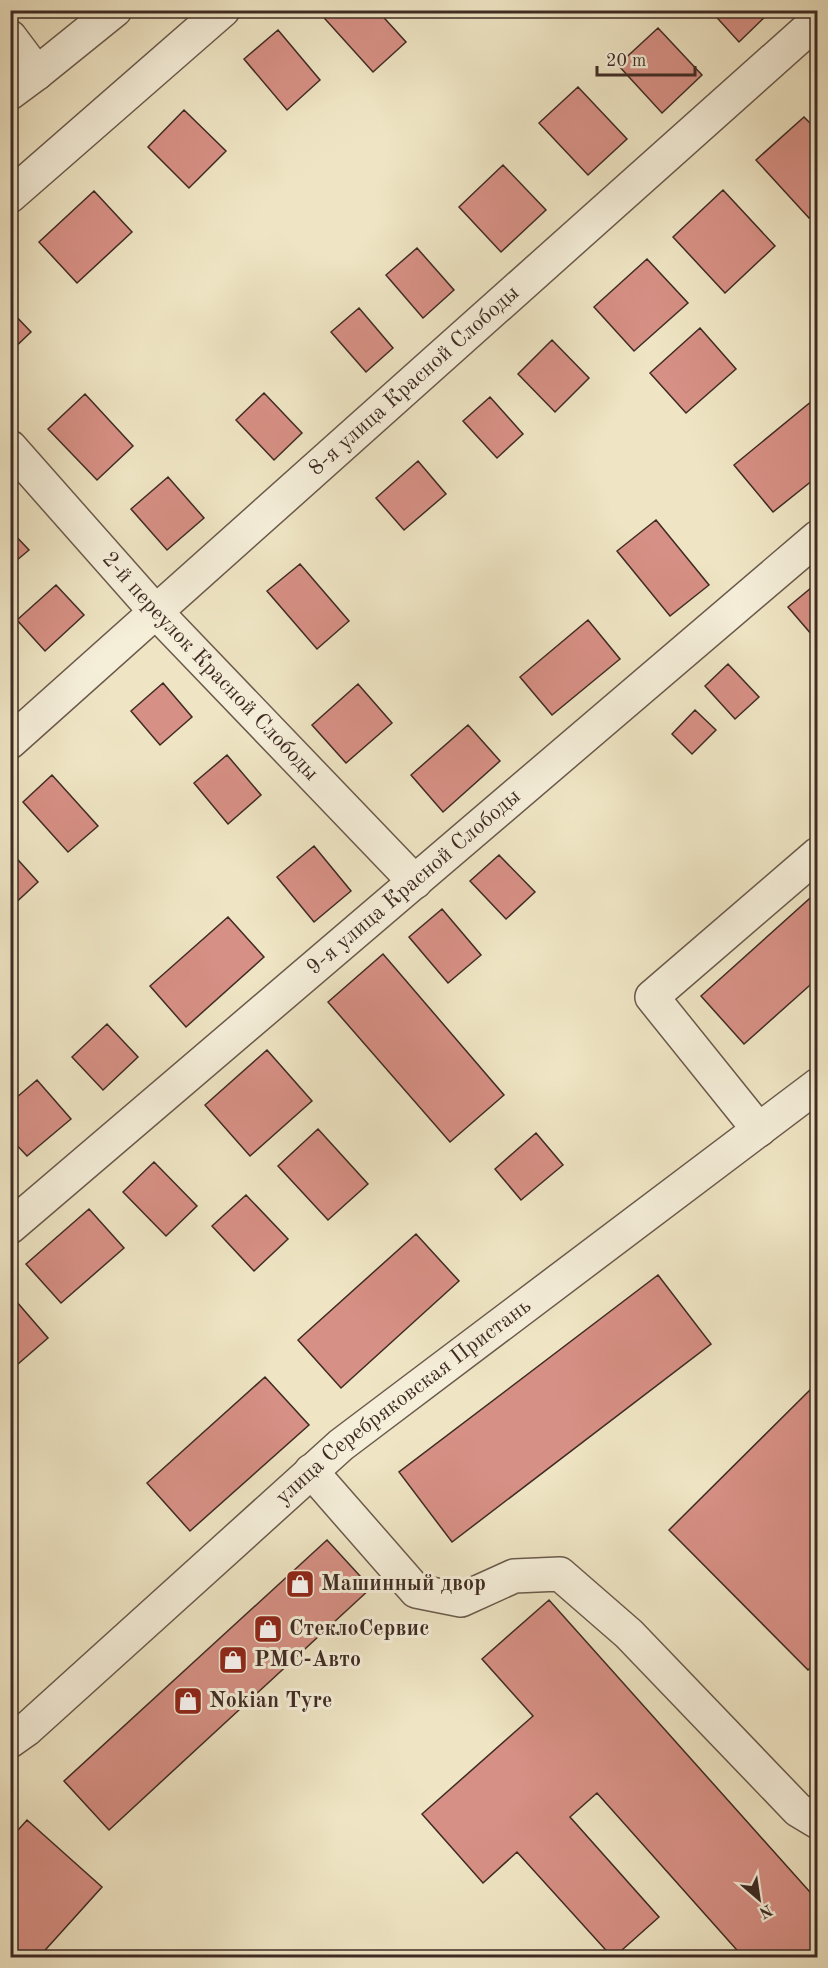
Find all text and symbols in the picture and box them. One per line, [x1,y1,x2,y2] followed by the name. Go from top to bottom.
[597,39,694,77] scale bar
[606,52,646,70] text: 20 m
[305,282,523,480] street label: 8-я улица Красной Слободы
[98,548,322,785] street label: 2-й переулок Красной Слободы
[303,785,525,979] street label: 9-я улица Красной Слободы
[272,1295,535,1509] street label: улица Серебряковская Пристань
[284,1568,316,1600] shop icon: Машинный двор
[321,1573,486,1595] place label: Машинный двор
[252,1613,284,1645] shop icon: СтеклоСервис
[289,1618,429,1640] place label: СтеклоСервис
[217,1644,249,1676] shop icon: РМС-Авто
[254,1649,361,1671] place label: РМС-Авто
[172,1685,204,1717] shop icon: Nokian Tyre
[209,1690,333,1712] place label: Nokian Tyre
[729,1869,789,1929] north arrow
[755,1900,775,1921] text: N

